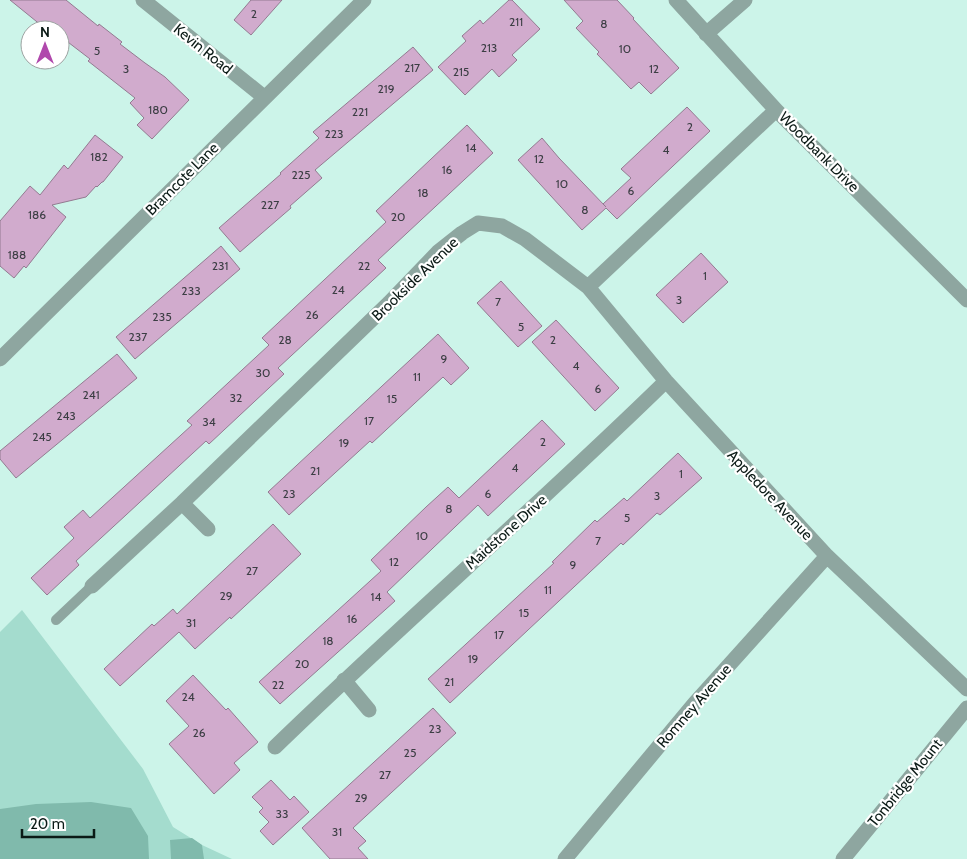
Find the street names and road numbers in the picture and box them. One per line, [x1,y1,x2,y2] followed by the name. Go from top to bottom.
[170,20,236,78] street label: Kevin Road
[775,108,863,196] street label: Woodbank Drive
[142,139,222,219] street label: Bramcote Lane
[368,233,462,325] street label: Brookside Avenue
[724,446,817,544] street label: Appledore Avenue
[462,491,551,573] street label: Maidstone Drive
[653,660,735,751] street label: Romney Avenue
[864,735,946,831] street label: Tonbridge Mount

